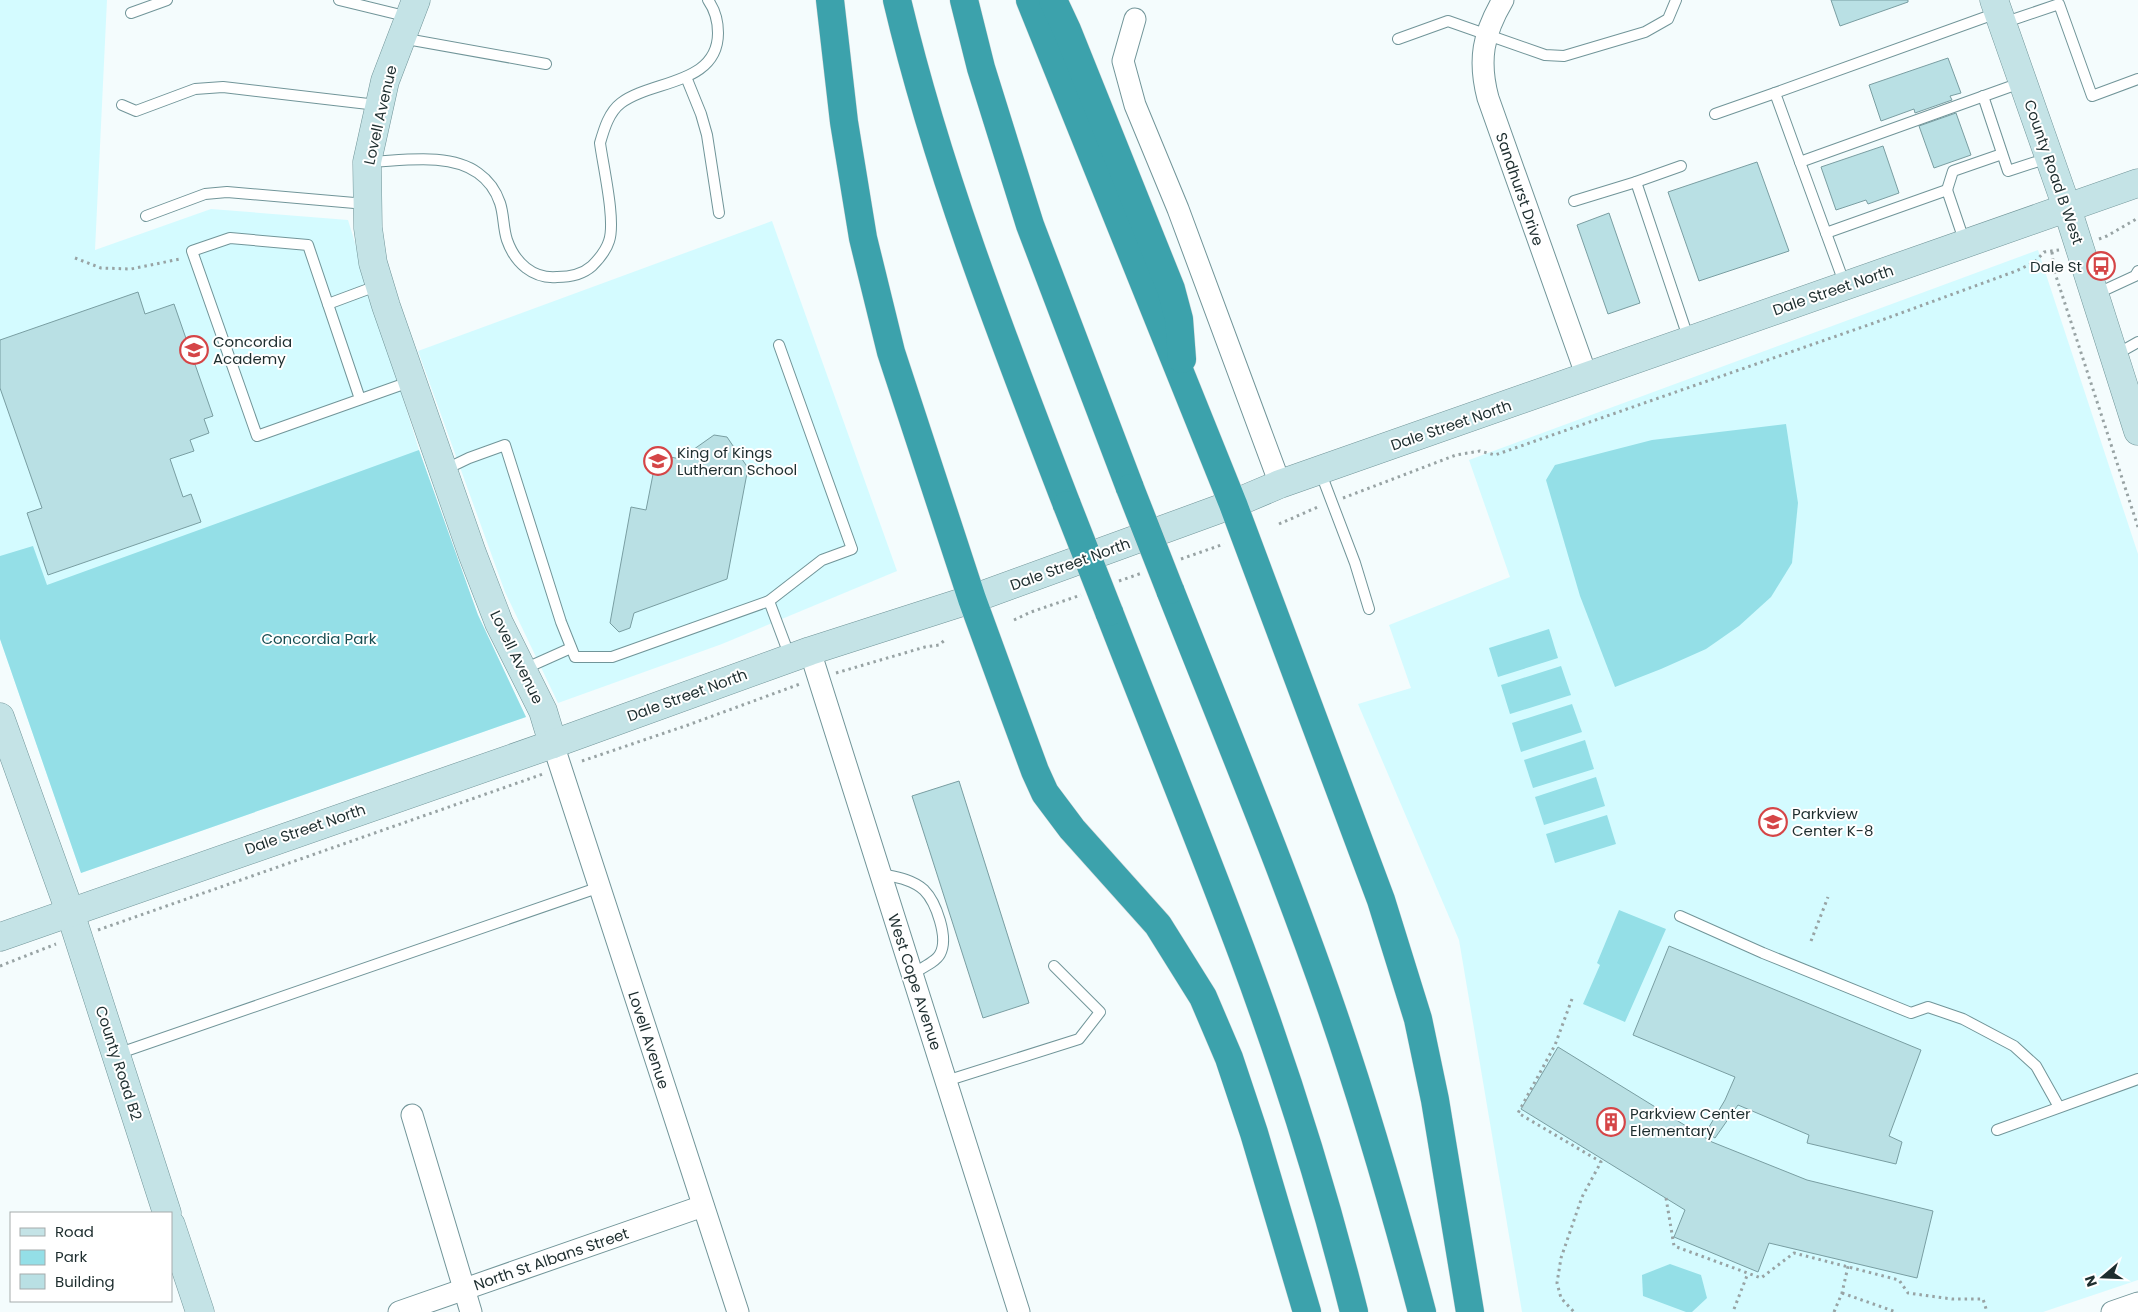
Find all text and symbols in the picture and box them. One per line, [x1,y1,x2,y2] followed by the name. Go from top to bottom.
[358,63,402,167] street label: Lovell Avenue
[2019,97,2089,247] street label: County Road B West
[1491,130,1549,248] street label: Sandhurst Drive
[2086,251,2116,281] bus stop icon: Dale St
[2030,256,2082,277] place label: Dale St
[1770,259,1896,321] street label: Dale Street North
[213,331,292,369] place label: Concordia Academy
[179,335,209,365] school or university icon: Concordia Academy
[1388,394,1514,456] street label: Dale Street North
[677,442,797,480] place label: King of Kings Lutheran School
[643,446,673,476] school or university icon: King of Kings Lutheran School
[1007,533,1133,595] street label: Dale Street North
[485,607,549,707] street label: Lovell Avenue
[261,628,377,649] park label: Concordia Park
[624,664,750,726] street label: Dale Street North
[242,798,368,860] street label: Dale Street North
[1792,803,1874,841] place label: Parkview Center K-8
[1758,807,1788,837] school or university icon: Parkview Center K-8
[883,911,947,1053] street label: West Cope Avenue
[623,988,675,1092] street label: Lovell Avenue
[91,1003,147,1123] street label: County Road B2
[1630,1103,1751,1141] place label: Parkview Center Elementary
[1596,1107,1626,1137] building icon: Parkview Center Elementary
[10,1212,172,1302] legend
[55,1221,94,1242] text: Road
[471,1223,631,1295] street label: North St Albans Street
[55,1246,87,1267] text: Park
[2078,1252,2128,1302] north arrow
[55,1271,115,1292] text: Building
[2080,1273,2102,1289] text: N

